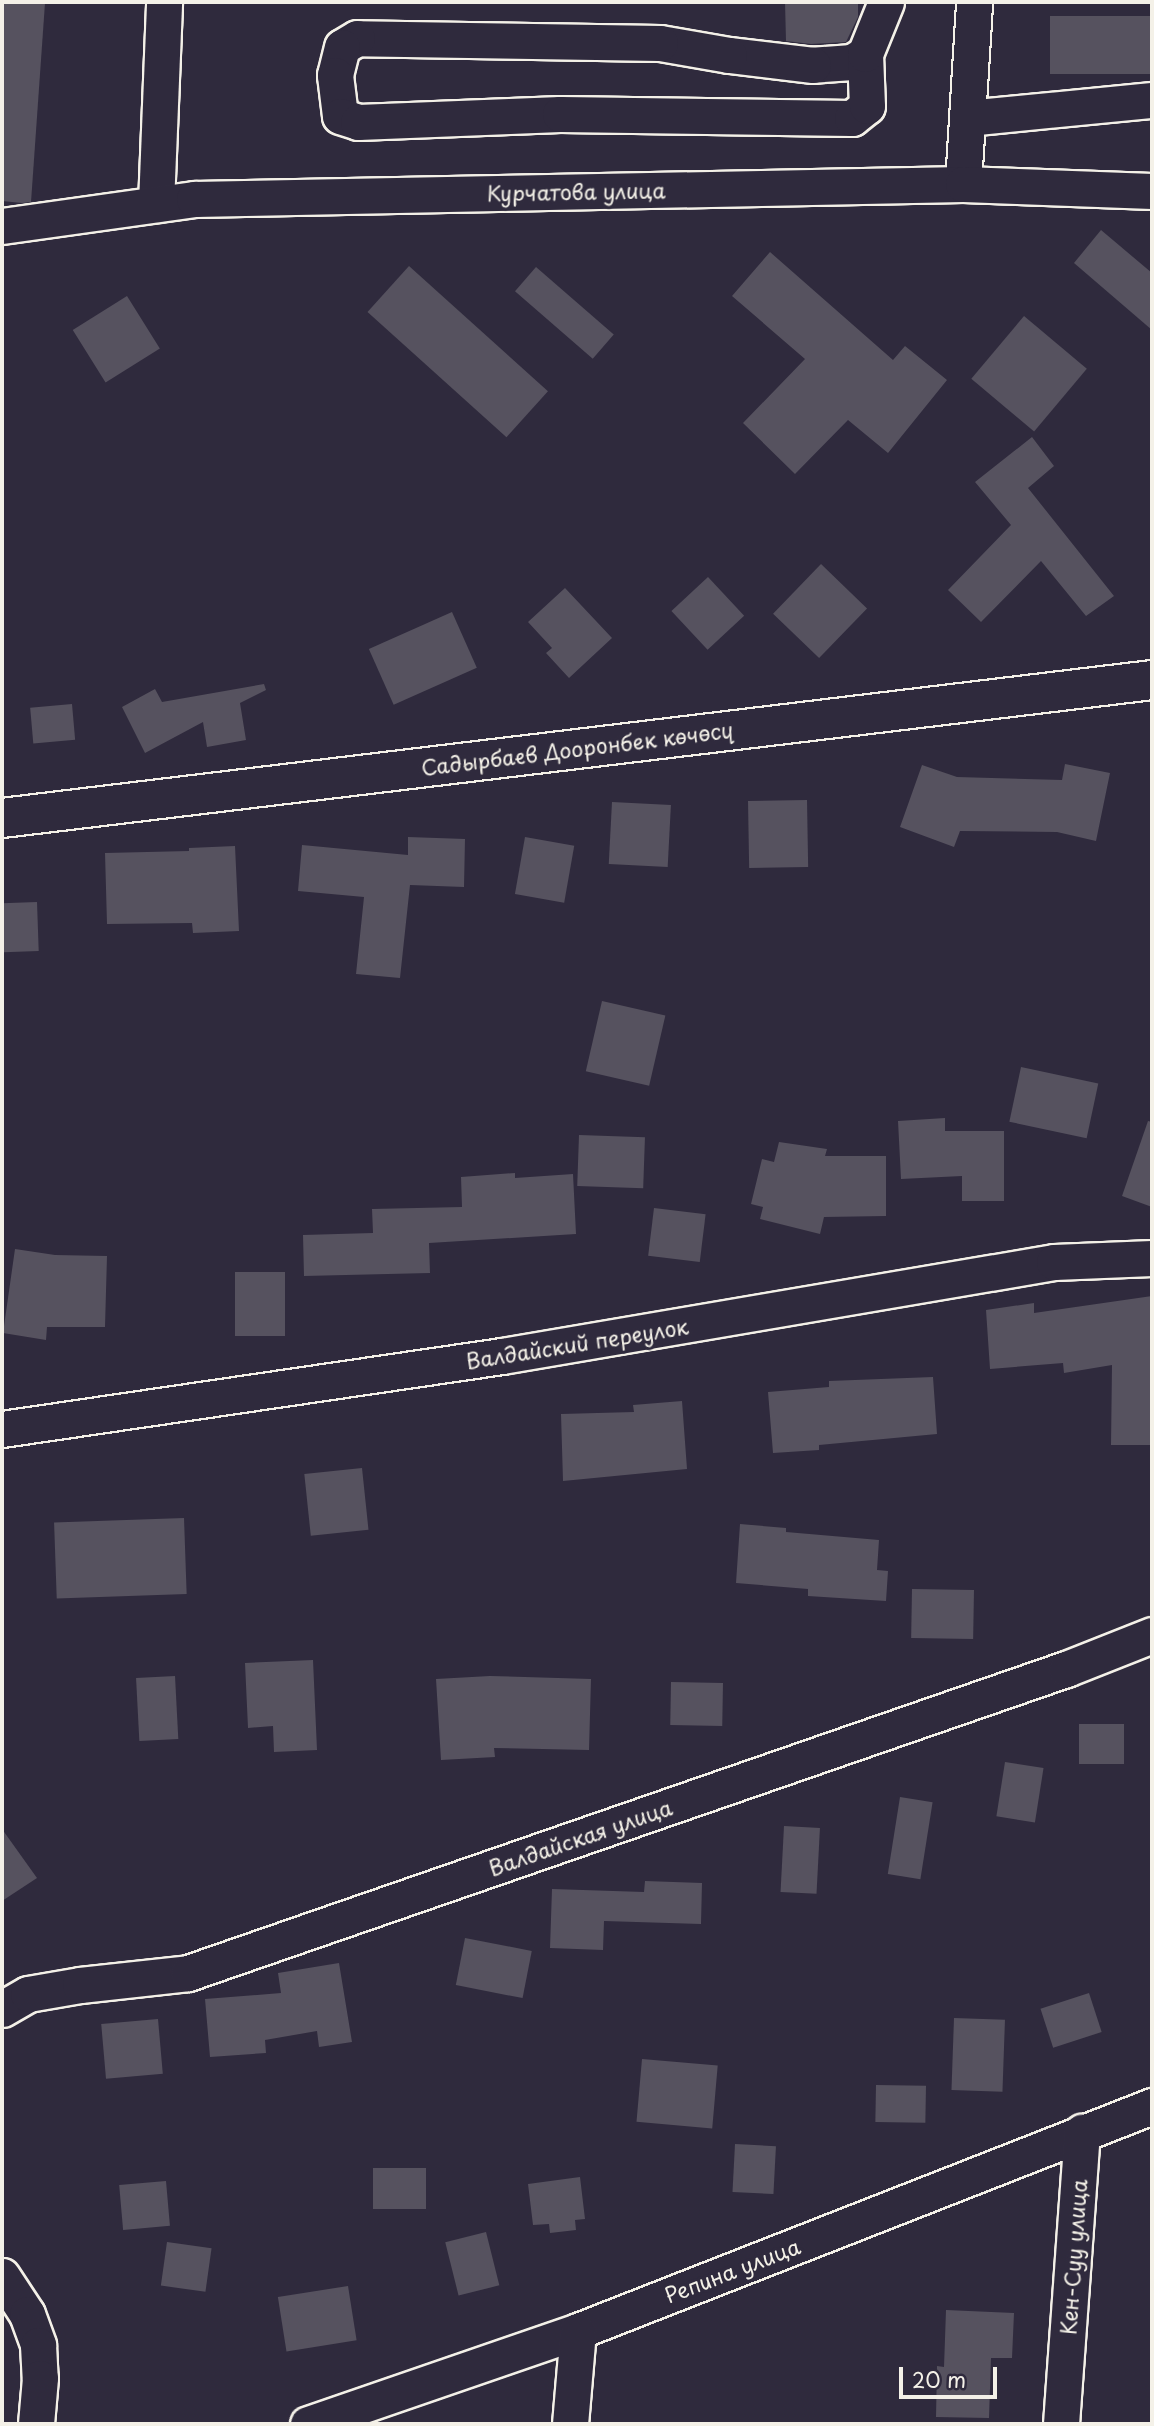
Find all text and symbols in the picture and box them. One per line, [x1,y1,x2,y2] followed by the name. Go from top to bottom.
[486,177,666,205] street label: Курчатова улица
[419,716,735,780] street label: Садырбаев Дооронбек көчөсү
[464,1313,690,1373] street label: Валдайский переулок
[484,1794,676,1880] street label: Валдайская улица
[1055,2177,1091,2337] street label: Кен-Суу улица
[660,2232,804,2308] street label: Репина улица
[902,2352,1000,2396] scale bar
[912,2363,966,2395] text: 20 m

